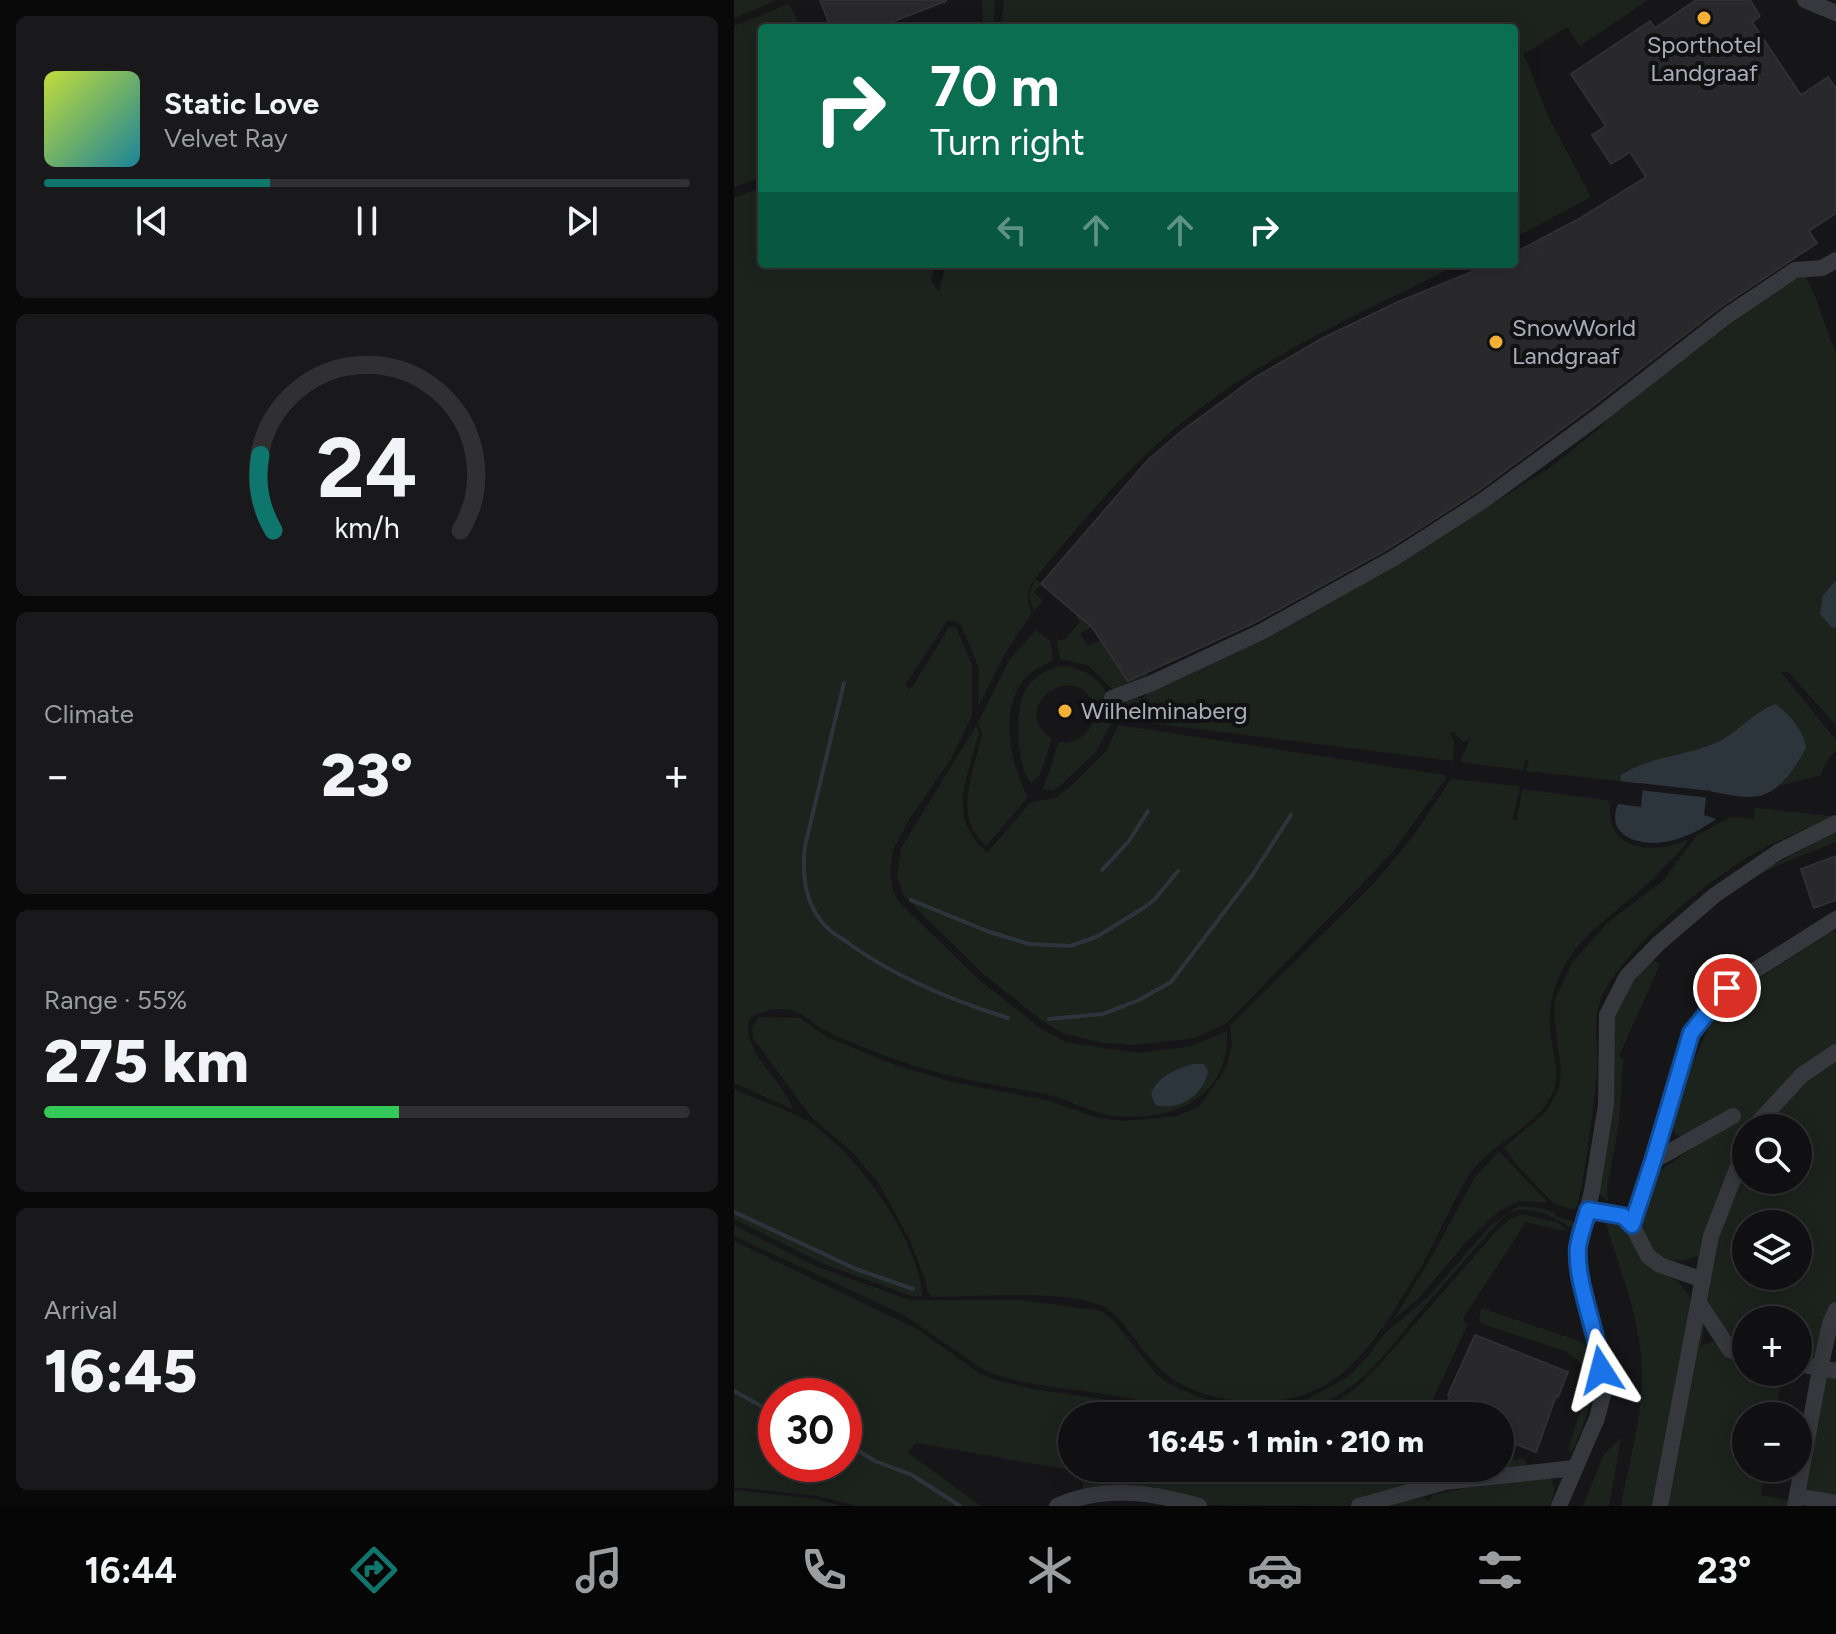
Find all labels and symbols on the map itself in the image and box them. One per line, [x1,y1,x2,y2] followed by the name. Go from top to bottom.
[1695,9,1713,27] marker: Sporthotel Landgraaf
[1647,30,1761,87] place label: Sporthotel Landgraaf
[1512,313,1636,370] place label: SnowWorld Landgraaf
[1487,333,1505,351] marker: SnowWorld Landgraaf
[1081,696,1248,725] place label: Wilhelminaberg
[1056,702,1074,720] marker: Wilhelminaberg
[1693,954,1761,1022] pin
[1559,1328,1643,1412] position arrow
[758,1378,862,1482] speed limit sign: 30

